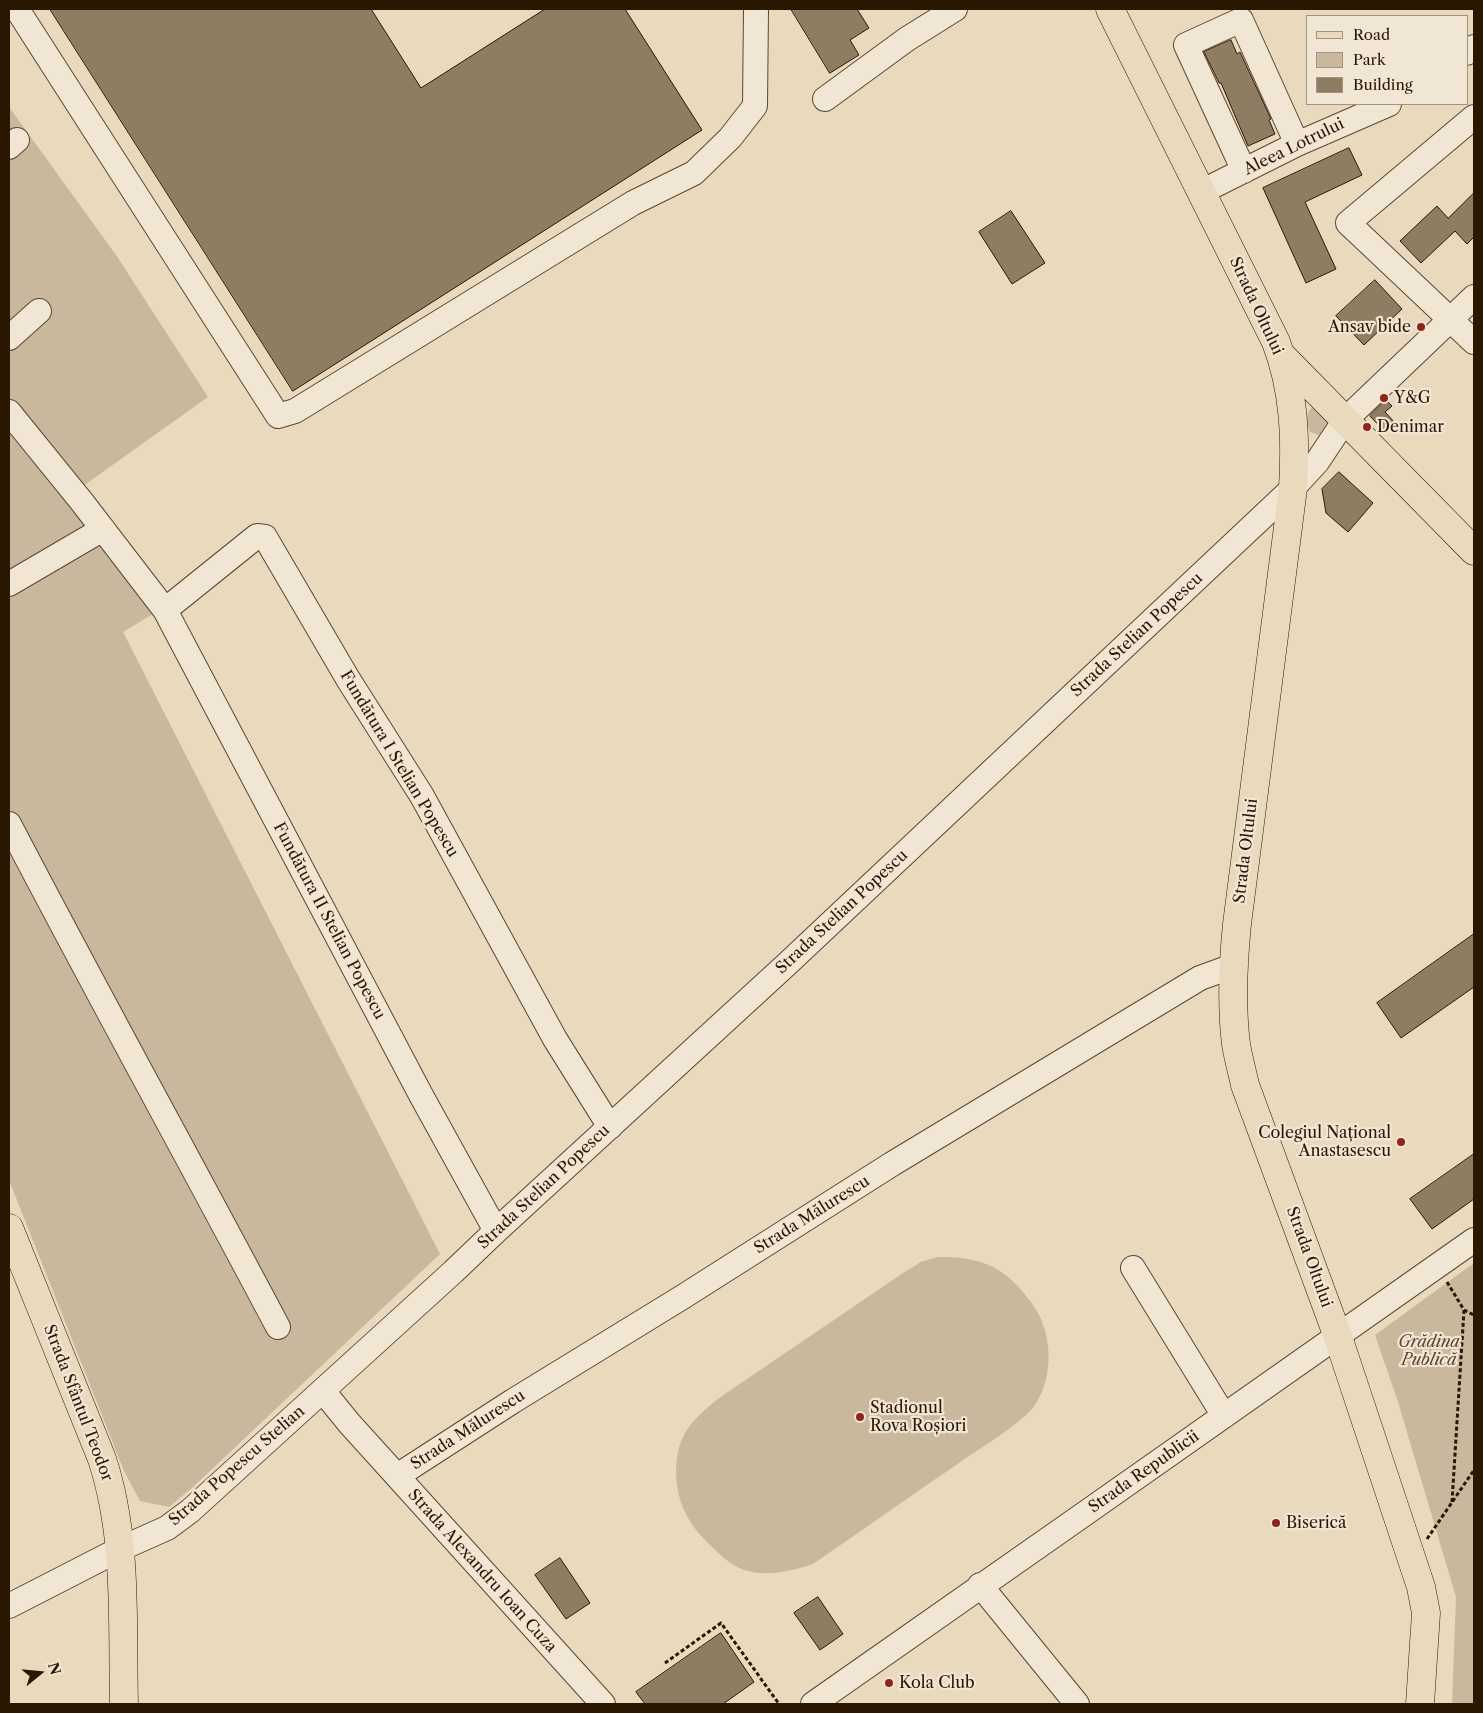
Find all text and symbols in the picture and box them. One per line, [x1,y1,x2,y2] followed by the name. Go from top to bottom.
[1306,15,1468,105] legend
[1353,25,1390,44] text: Road
[1353,50,1386,69] text: Park
[1353,75,1413,94] text: Building
[1241,114,1347,180] street label: Aleea Lotrului
[1225,254,1287,358] street label: Strada Oltului
[1328,317,1411,337] place label: Ansav bide
[1415,321,1427,333] marker: Ansav bide
[1394,388,1431,408] place label: Y&G
[1378,392,1390,404] marker: Y&G
[1377,417,1444,437] place label: Denimar
[1361,421,1373,433] marker: Denimar
[1067,569,1207,701] street label: Strada Stelian Popescu
[336,667,462,861] street label: Fundătura I Stelian Popescu
[1230,797,1262,905] street label: Strada Oltului
[269,819,389,1023] street label: Fundătura II Stelian Popescu
[772,846,912,978] street label: Strada Stelian Popescu
[474,1121,614,1253] street label: Strada Stelian Popescu
[1258,1123,1391,1161] place label: Colegiul Național Anastasescu
[1395,1136,1407,1148] marker: Colegiul Național Anastasescu
[751,1172,873,1258] street label: Strada Mălurescu
[1282,1204,1336,1310] street label: Strada Oltului
[39,1322,117,1484] street label: Strada Sfântul Teodor
[1398,1332,1460,1370] park label: Grădina Publică
[407,1386,529,1474] street label: Strada Mălurescu
[870,1398,966,1436] place label: Stadionul Rova Roșiori
[165,1402,309,1530] street label: Strada Popescu Stelian
[854,1411,866,1423] marker: Stadionul Rova Roșiori
[1085,1427,1203,1517] street label: Strada Republicii
[404,1485,560,1657] street label: Strada Alexandru Ioan Cuza
[1286,1513,1346,1533] place label: Biserică
[1270,1517,1282,1529] marker: Biserică
[15,1648,65,1698] north arrow
[44,1660,65,1677] text: N
[899,1673,975,1693] place label: Kola Club
[883,1677,895,1689] marker: Kola Club

